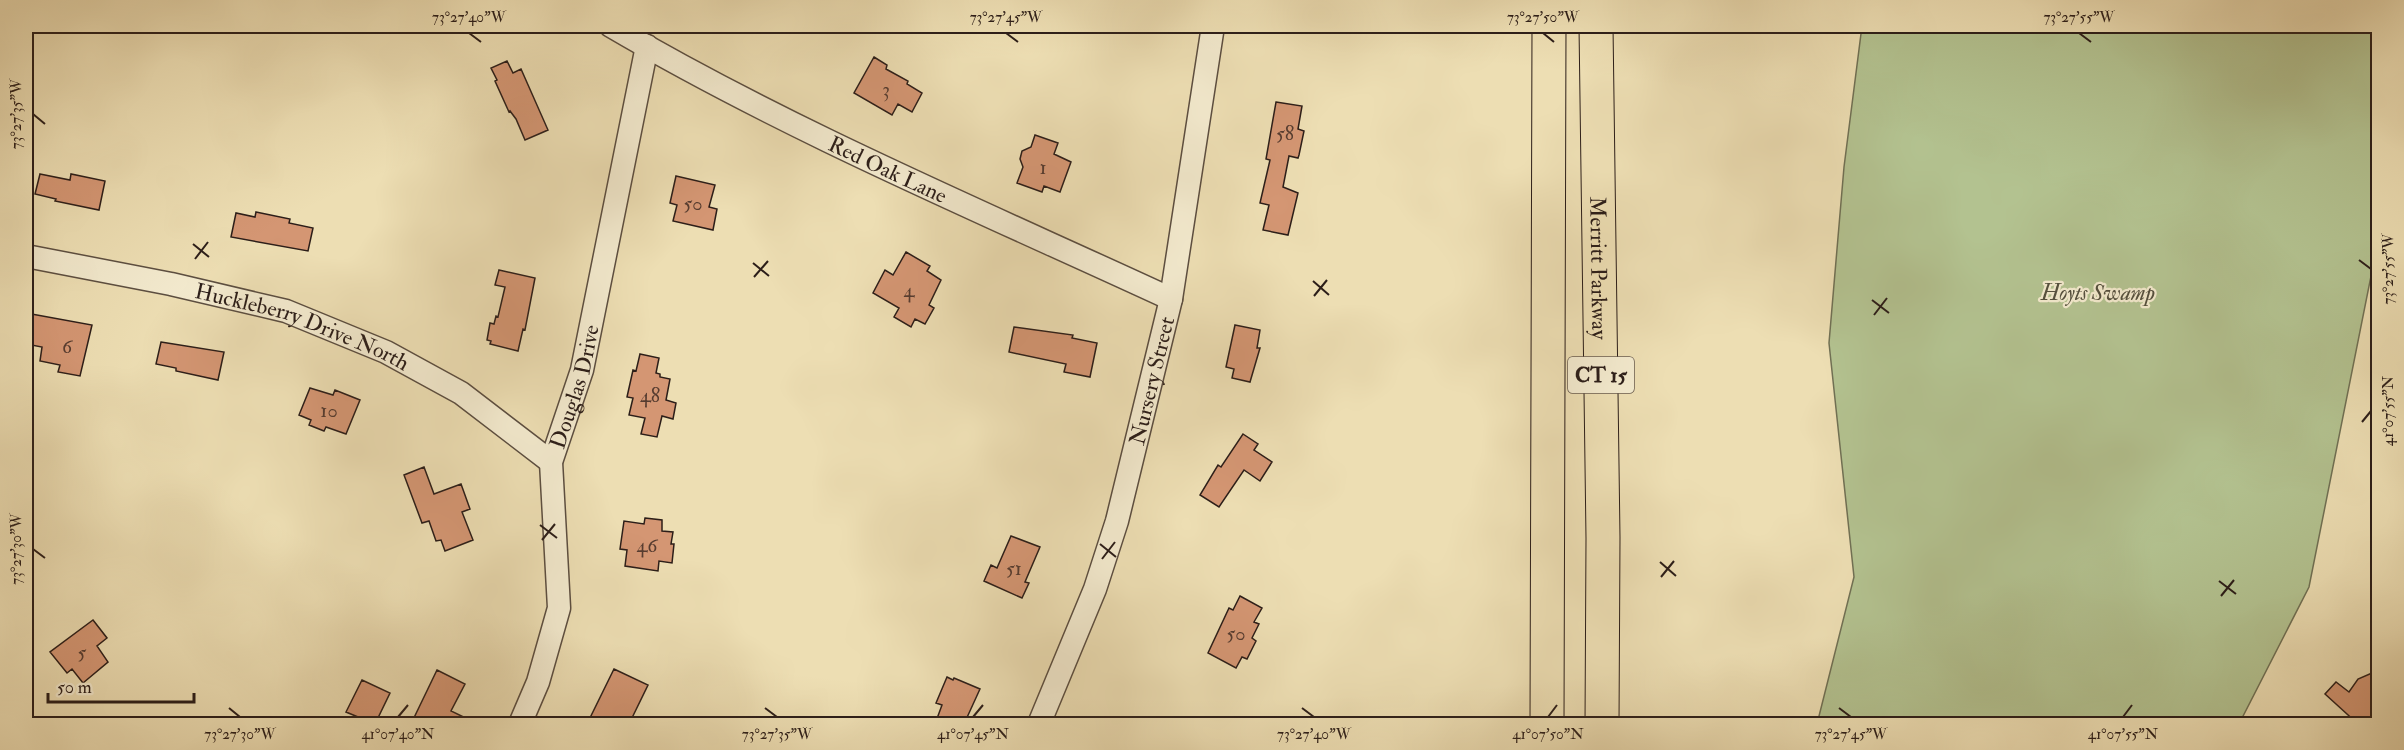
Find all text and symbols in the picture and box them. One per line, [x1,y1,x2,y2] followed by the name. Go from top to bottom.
[432,8,507,27] text: 73°27'40"W
[970,8,1043,27] text: 73°27'45"W
[1507,8,1580,27] text: 73°27'50"W
[2043,8,2115,27] text: 73°27'55"W
[882,77,890,102] house number: 3
[7,78,26,149] text: 73°27'35"W
[1276,121,1294,146] house number: 58
[824,130,951,210] street label: Red Oak Lane
[1039,155,1047,180] house number: 1
[684,191,702,216] house number: 50
[1583,196,1613,340] street label: Merritt Parkway
[2379,233,2398,305] text: 73°27'55"W
[192,277,415,377] street label: Huckleberry Drive North
[904,278,916,303] house number: 4
[2040,279,2155,307] park label: Hoyts Swamp
[1123,314,1181,448] street label: Nursery Street
[544,322,606,452] street label: Douglas Drive
[62,334,73,359] house number: 6
[1568,357,1634,393] road number: CT 15
[2379,375,2398,446] text: 41°07'55"N
[640,383,660,408] house number: 48
[320,398,338,423] house number: 10
[7,513,26,585] text: 73°27'30"W
[637,533,658,558] house number: 46
[1006,556,1022,581] house number: 51
[1227,621,1245,646] house number: 50
[78,640,87,665] house number: 5
[48,666,194,704] scale bar
[57,676,92,699] text: 50 m
[204,725,276,744] text: 73°27'30"W
[362,725,435,744] text: 41°07'40"N
[742,725,813,744] text: 73°27'35"W
[937,725,1009,744] text: 41°07'45"N
[1277,725,1352,744] text: 73°27'40"W
[1512,725,1584,744] text: 41°07'50"N
[1815,725,1888,744] text: 73°27'45"W
[2088,725,2159,744] text: 41°07'55"N

